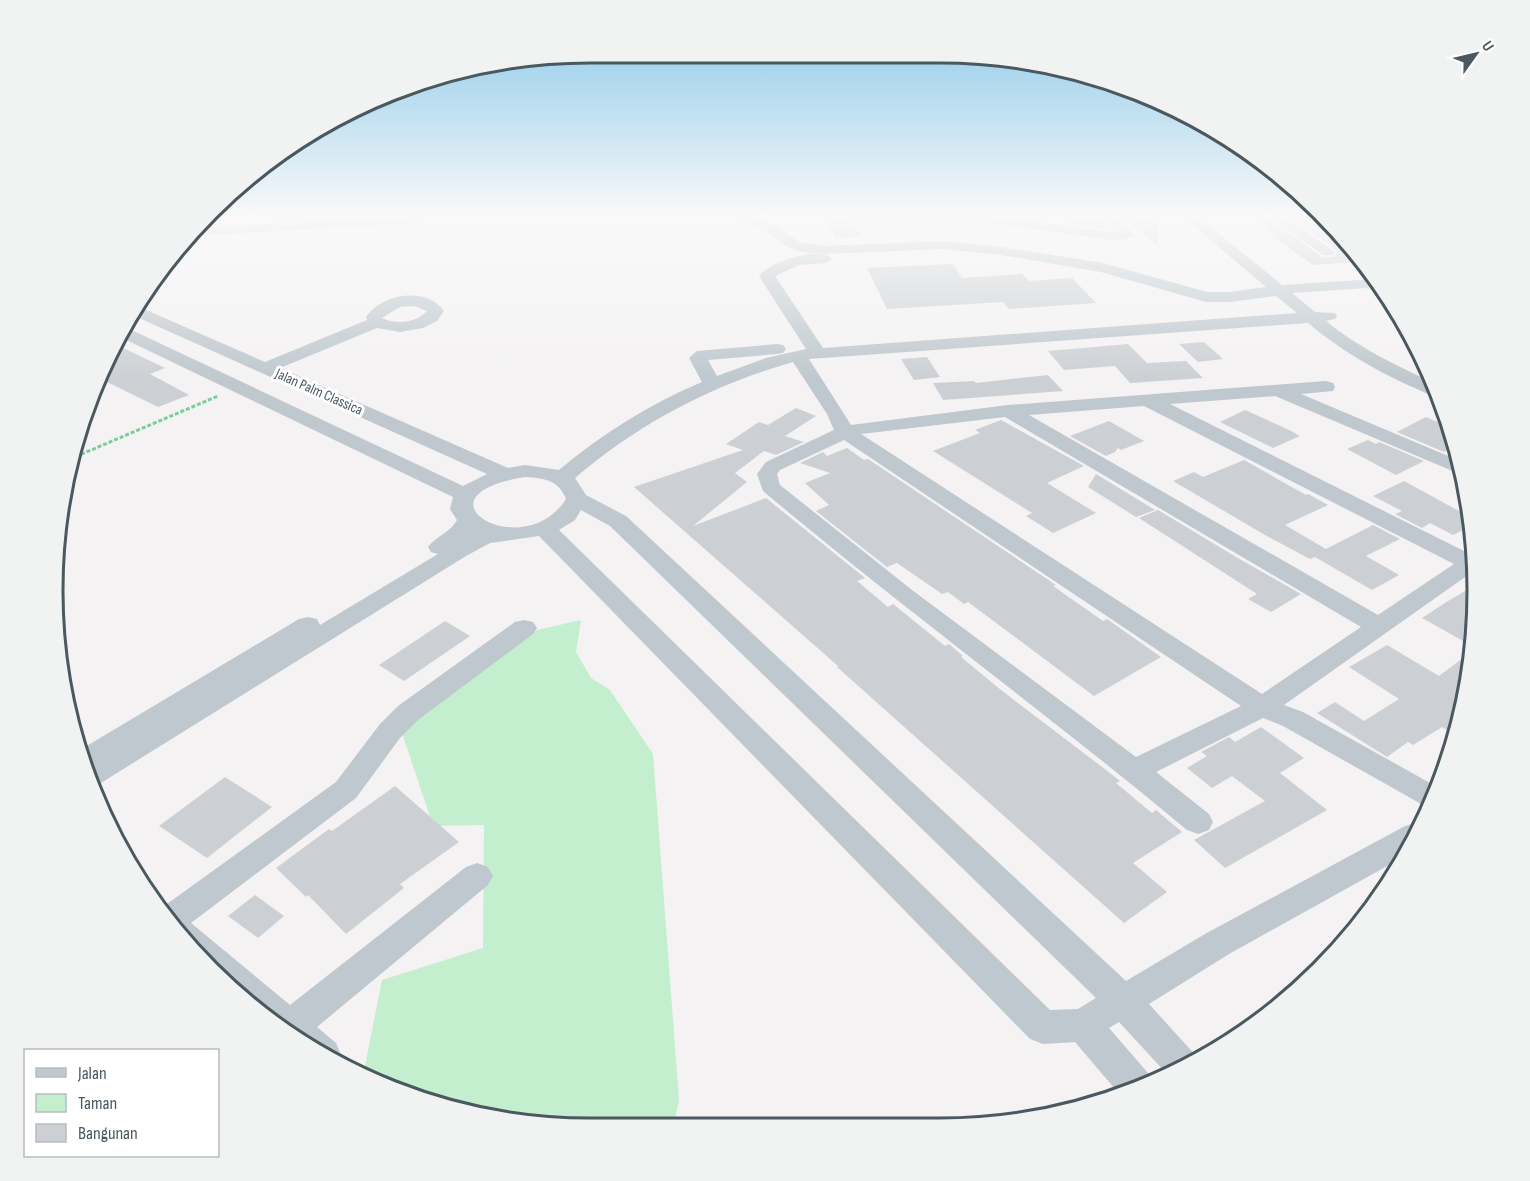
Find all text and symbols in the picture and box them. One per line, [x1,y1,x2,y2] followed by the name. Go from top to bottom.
[1446,24,1506,84] north arrow
[1477,38,1497,55] text: U
[271,364,366,420] street label: Jalan Palm Classica
[24,1049,219,1157] legend
[77,1063,107,1084] text: Jalan
[78,1093,117,1114] text: Taman
[78,1123,138,1144] text: Bangunan

